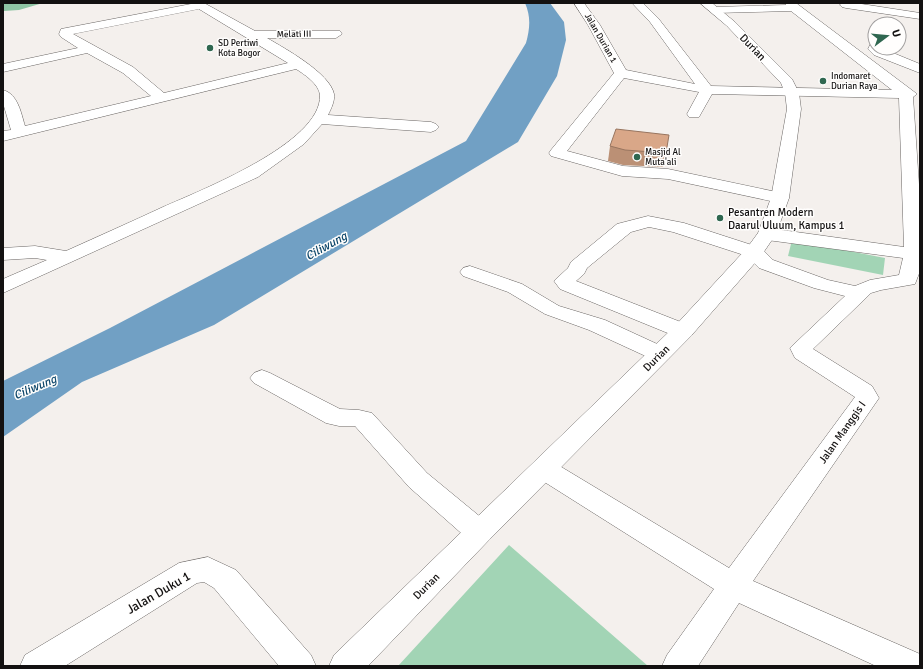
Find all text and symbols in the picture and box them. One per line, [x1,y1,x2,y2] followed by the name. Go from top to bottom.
[582,11,619,65] street label: Jalan Durian 1
[867,16,907,56] north arrow
[889,28,903,39] text: U
[277,29,311,40] street label: Melati III
[737,31,768,63] street label: Durian
[218,38,261,59] place label: SD Pertiwi Kota Bogor
[205,43,215,53] marker: SD Pertiwi Kota Bogor
[831,71,878,92] place label: Indomaret Durian Raya
[818,76,828,86] marker: Indomaret Durian Raya
[645,147,681,168] place label: Masjid Al Muta'ali
[632,152,642,162] marker: Masjid Al Muta'ali
[728,206,845,232] place label: Pesantren Modern Daarul Uluum, Kampus 1
[715,213,725,223] marker: Pesantren Modern Daarul Uluum, Kampus 1
[303,228,351,264] water label: Ciliwung
[640,342,672,374] street label: Durian
[11,371,60,403] water label: Ciliwung
[816,399,869,466] street label: Jalan Manggis I
[124,568,193,618] street label: Jalan Duku 1
[410,570,442,602] street label: Durian

